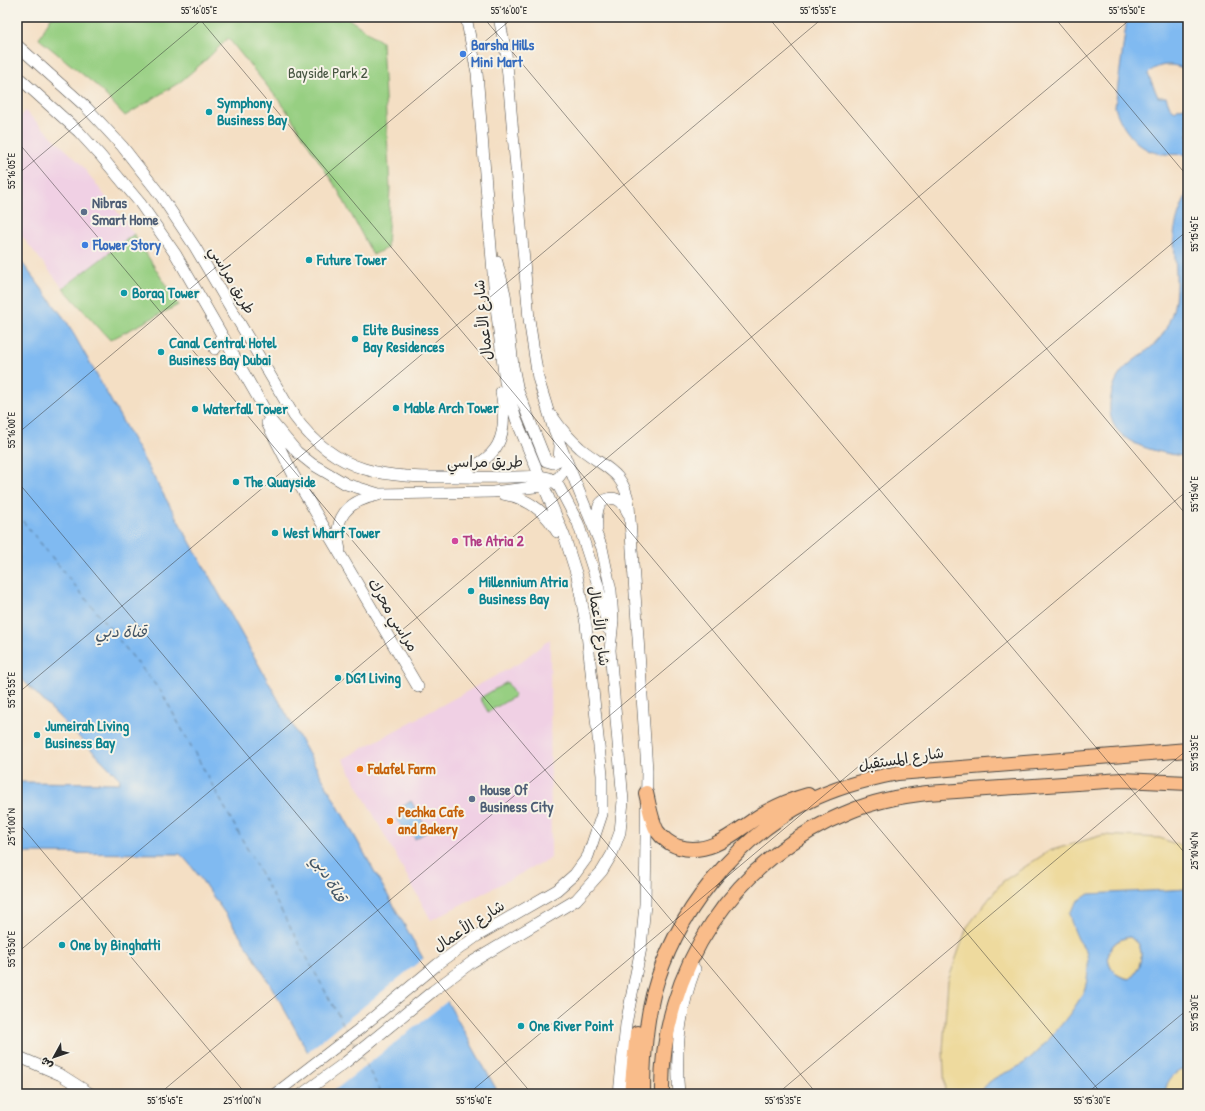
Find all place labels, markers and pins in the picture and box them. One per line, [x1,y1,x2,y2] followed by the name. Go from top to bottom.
[471,34,535,72] place label: Barsha Hills Mini Mart
[458,49,468,59] marker: Barsha Hills Mini Mart
[217,92,288,131] place label: Symphony Business Bay
[204,107,214,117] marker: Symphony Business Bay
[92,192,159,230] place label: Nibras Smart Home
[79,207,89,217] marker: Nibras Smart Home
[92,234,162,256] place label: Flower Story
[80,240,90,250] marker: Flower Story
[316,249,387,270] place label: Future Tower
[304,255,314,265] marker: Future Tower
[132,282,200,304] place label: Boraq Tower
[119,288,129,298] marker: Boraq Tower
[363,319,445,358] place label: Elite Business Bay Residences
[169,332,278,371] place label: Canal Central Hotel Business Bay Dubai
[350,334,360,344] marker: Elite Business Bay Residences
[156,347,166,357] marker: Canal Central Hotel Business Bay Dubai
[404,397,499,418] place label: Mable Arch Tower
[203,398,288,419] place label: Waterfall Tower
[391,403,401,413] marker: Mable Arch Tower
[190,404,200,414] marker: Waterfall Tower
[243,471,316,493] place label: The Quayside
[231,477,241,487] marker: The Quayside
[283,522,381,543] place label: West Wharf Tower
[270,528,280,538] marker: West Wharf Tower
[462,530,525,551] place label: The Atria 2
[450,536,460,546] marker: The Atria 2
[479,571,568,610] place label: Millennium Atria Business Bay
[466,586,476,596] marker: Millennium Atria Business Bay
[346,667,401,689] place label: DG1 Living
[333,673,343,683] marker: DG1 Living
[45,715,130,754] place label: Jumeirah Living Business Bay
[32,730,42,740] marker: Jumeirah Living Business Bay
[367,758,436,779] place label: Falafel Farm
[355,764,365,774] marker: Falafel Farm
[480,779,554,818] place label: House Of Business City
[467,794,477,804] marker: House Of Business City
[398,801,464,840] place label: Pechka Cafe and Bakery
[385,816,395,826] marker: Pechka Cafe and Bakery
[70,934,161,956] place label: One by Binghatti
[57,940,67,950] marker: One by Binghatti
[529,1015,614,1036] place label: One River Point
[516,1021,526,1031] marker: One River Point

